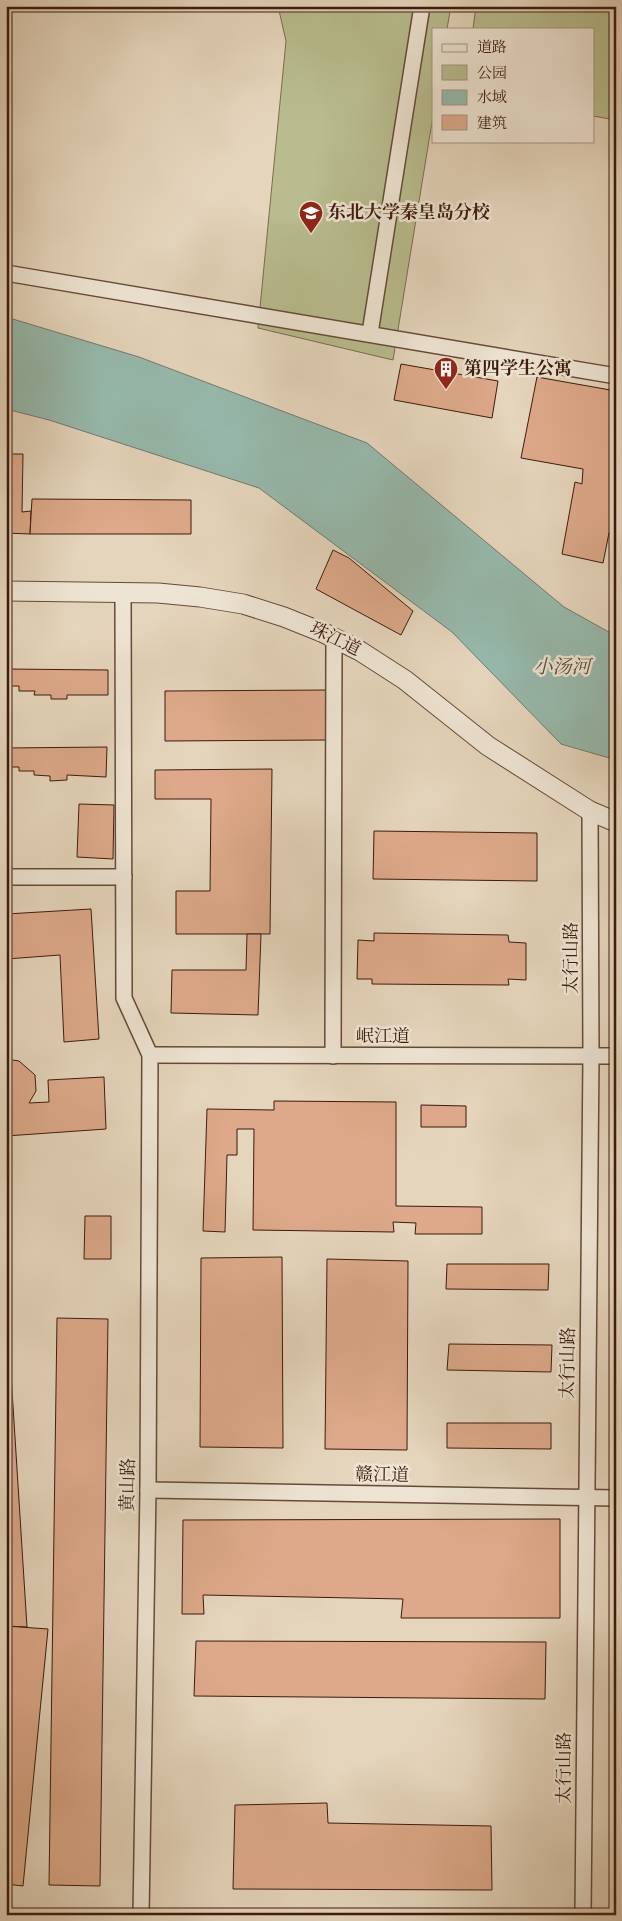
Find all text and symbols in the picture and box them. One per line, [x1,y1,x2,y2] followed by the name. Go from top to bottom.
[432,28,594,142] legend
[477,38,507,57] text: 道路
[477,64,507,83] text: 公园
[477,88,507,107] text: 水域
[477,114,507,133] text: 建筑
[298,200,324,234] school or university icon: 东北大学秦皇岛分校
[328,202,490,225] place label: 东北大学秦皇岛分校
[433,356,459,390] building icon: 第四学生公寓
[464,358,572,381] place label: 第四学生公寓
[306,618,364,662] street label: 珠江道
[533,656,593,680] water label: 小汤河
[561,922,584,994] street label: 太行山路
[356,1026,410,1049] street label: 岷江道
[557,1327,581,1399] street label: 太行山路
[117,1458,141,1512] street label: 黄山路
[355,1464,409,1488] street label: 赣江道
[554,1732,577,1804] street label: 太行山路

